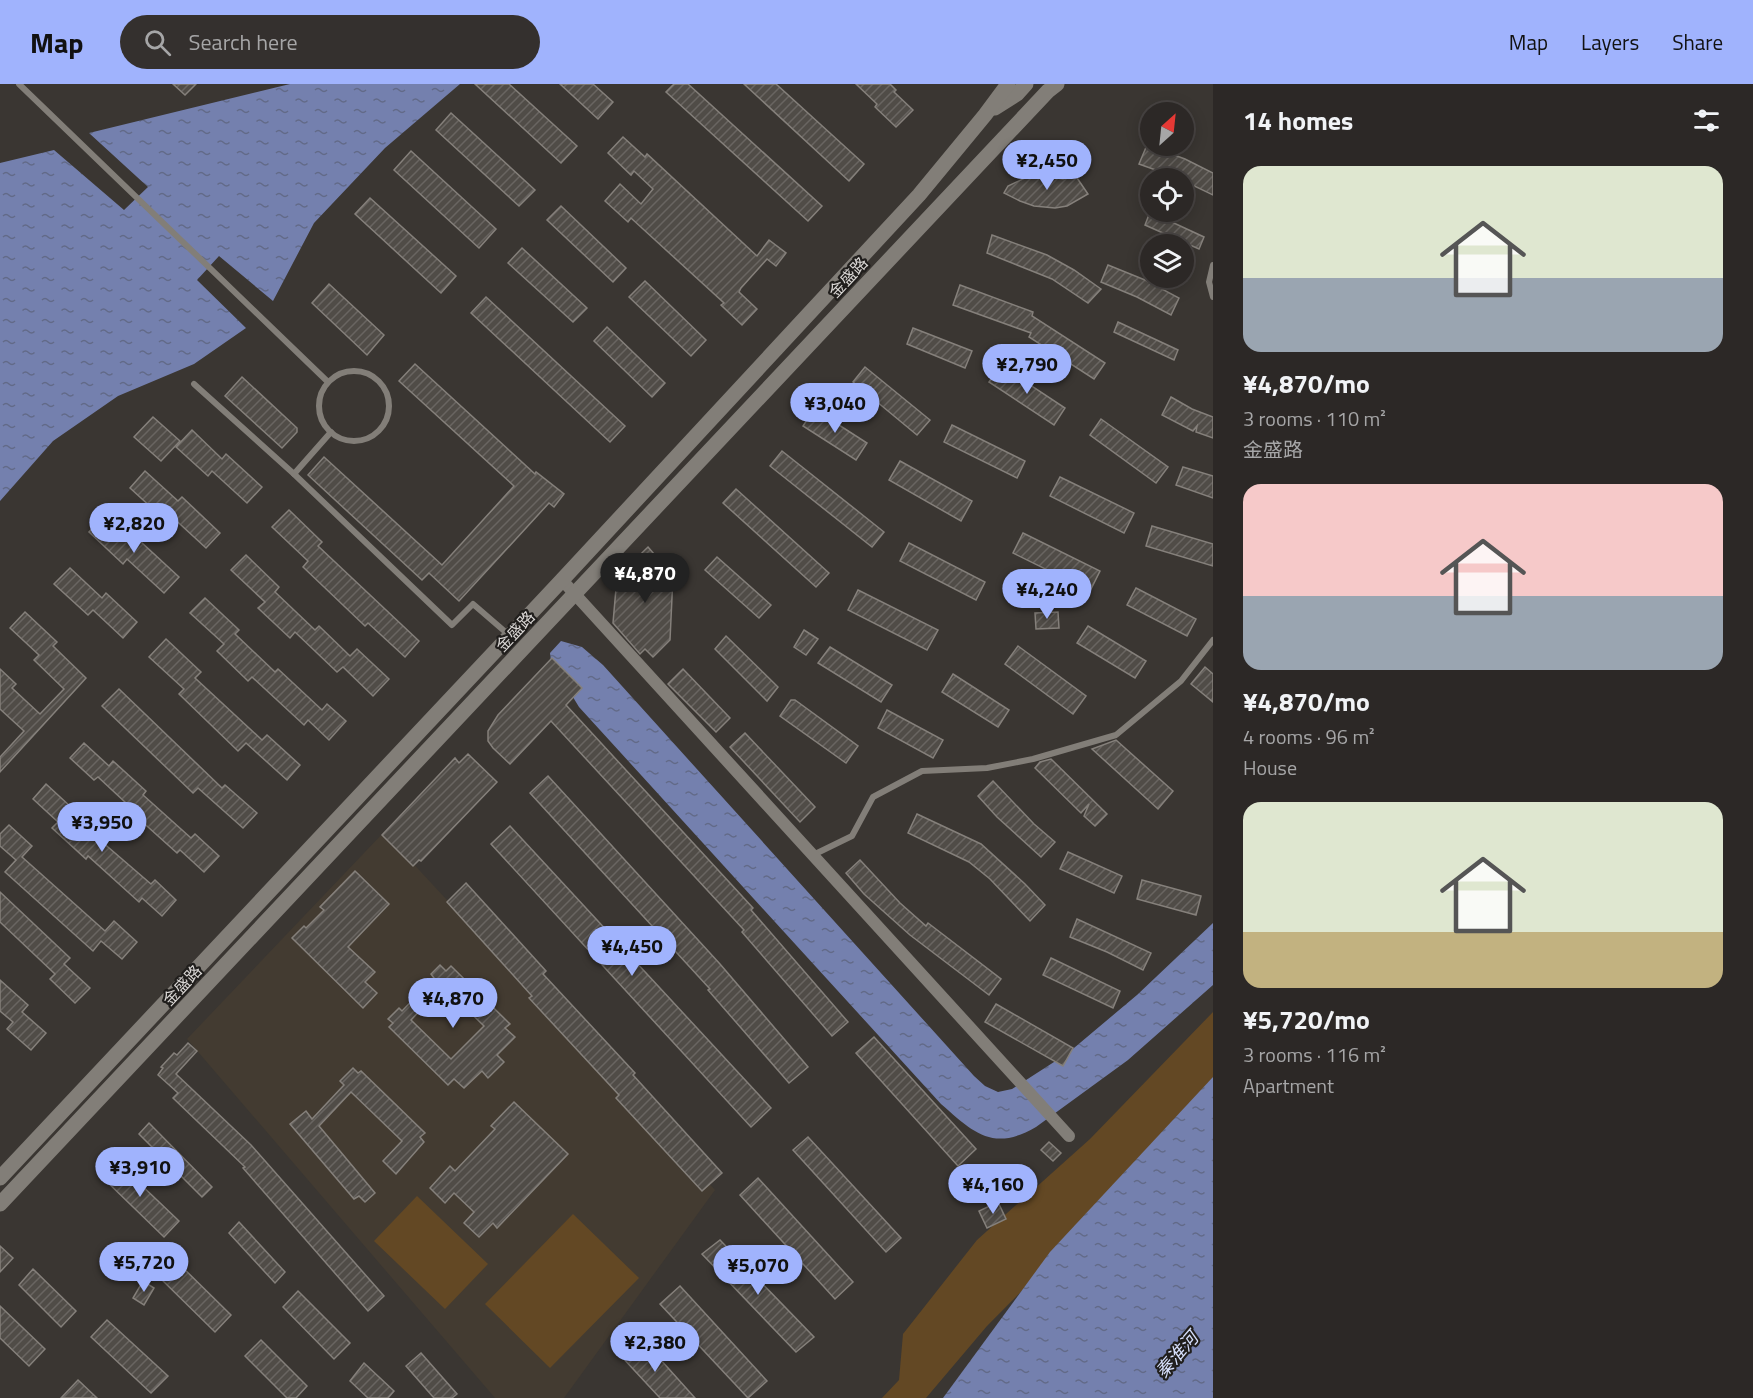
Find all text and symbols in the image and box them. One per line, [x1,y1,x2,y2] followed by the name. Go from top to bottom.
[120,15,540,69] search box
[30,21,84,64] text: Map
[189,25,298,59] text: Search here
[141,26,174,59] icon: search
[1509,26,1548,58] text: Map
[1581,26,1639,58] text: Layers
[1672,26,1723,58] text: Share
[1243,101,1353,140] text: 14 homes
[1140,102,1194,156] north arrow
[1140,102,1194,288] map controls
[1690,104,1723,137] icon: filters
[998,140,1096,191] pin: ¥2,450
[1016,144,1078,175] text: ¥2,450
[1140,168,1194,222] button: locate
[1429,205,1537,313] icon: home
[1140,234,1194,288] button: layers
[823,251,873,303] street label: 金盛路
[978,344,1076,395] pin: ¥2,790
[996,348,1058,379] text: ¥2,790
[1243,364,1370,403] text: ¥4,870/mo
[786,383,884,434] pin: ¥3,040
[804,387,866,418] text: ¥3,040
[1243,403,1386,434] text: 3 rooms · 110 m²
[1243,434,1303,465] text: 金盛路
[85,503,183,554] pin: ¥2,820
[103,507,165,538] text: ¥2,820
[1429,523,1537,631] icon: home
[596,553,694,604] pin: ¥4,870
[614,557,676,588] text: ¥4,870
[998,569,1096,620] pin: ¥4,240
[1016,573,1078,604] text: ¥4,240
[490,605,540,657] street label: 金盛路
[1243,682,1370,721] text: ¥4,870/mo
[1243,721,1375,752] text: 4 rooms · 96 m²
[1243,752,1297,783] text: House
[53,802,151,853] pin: ¥3,950
[71,806,133,837] text: ¥3,950
[1429,841,1537,949] icon: home
[583,926,681,977] pin: ¥4,450
[601,930,663,961] text: ¥4,450
[157,959,207,1011] street label: 金盛路
[404,978,502,1029] pin: ¥4,870
[422,982,484,1013] text: ¥4,870
[1243,1000,1370,1039] text: ¥5,720/mo
[1243,1039,1386,1070] text: 3 rooms · 116 m²
[1243,1070,1334,1101] text: Apartment
[91,1147,189,1198] pin: ¥3,910
[109,1151,171,1182] text: ¥3,910
[944,1164,1042,1215] pin: ¥4,160
[962,1168,1024,1199] text: ¥4,160
[95,1242,193,1293] pin: ¥5,720
[709,1245,807,1296] pin: ¥5,070
[113,1246,175,1277] text: ¥5,720
[727,1249,789,1280] text: ¥5,070
[606,1322,704,1373] pin: ¥2,380
[1149,1323,1206,1384] water label: 秦淮河
[624,1326,686,1357] text: ¥2,380

